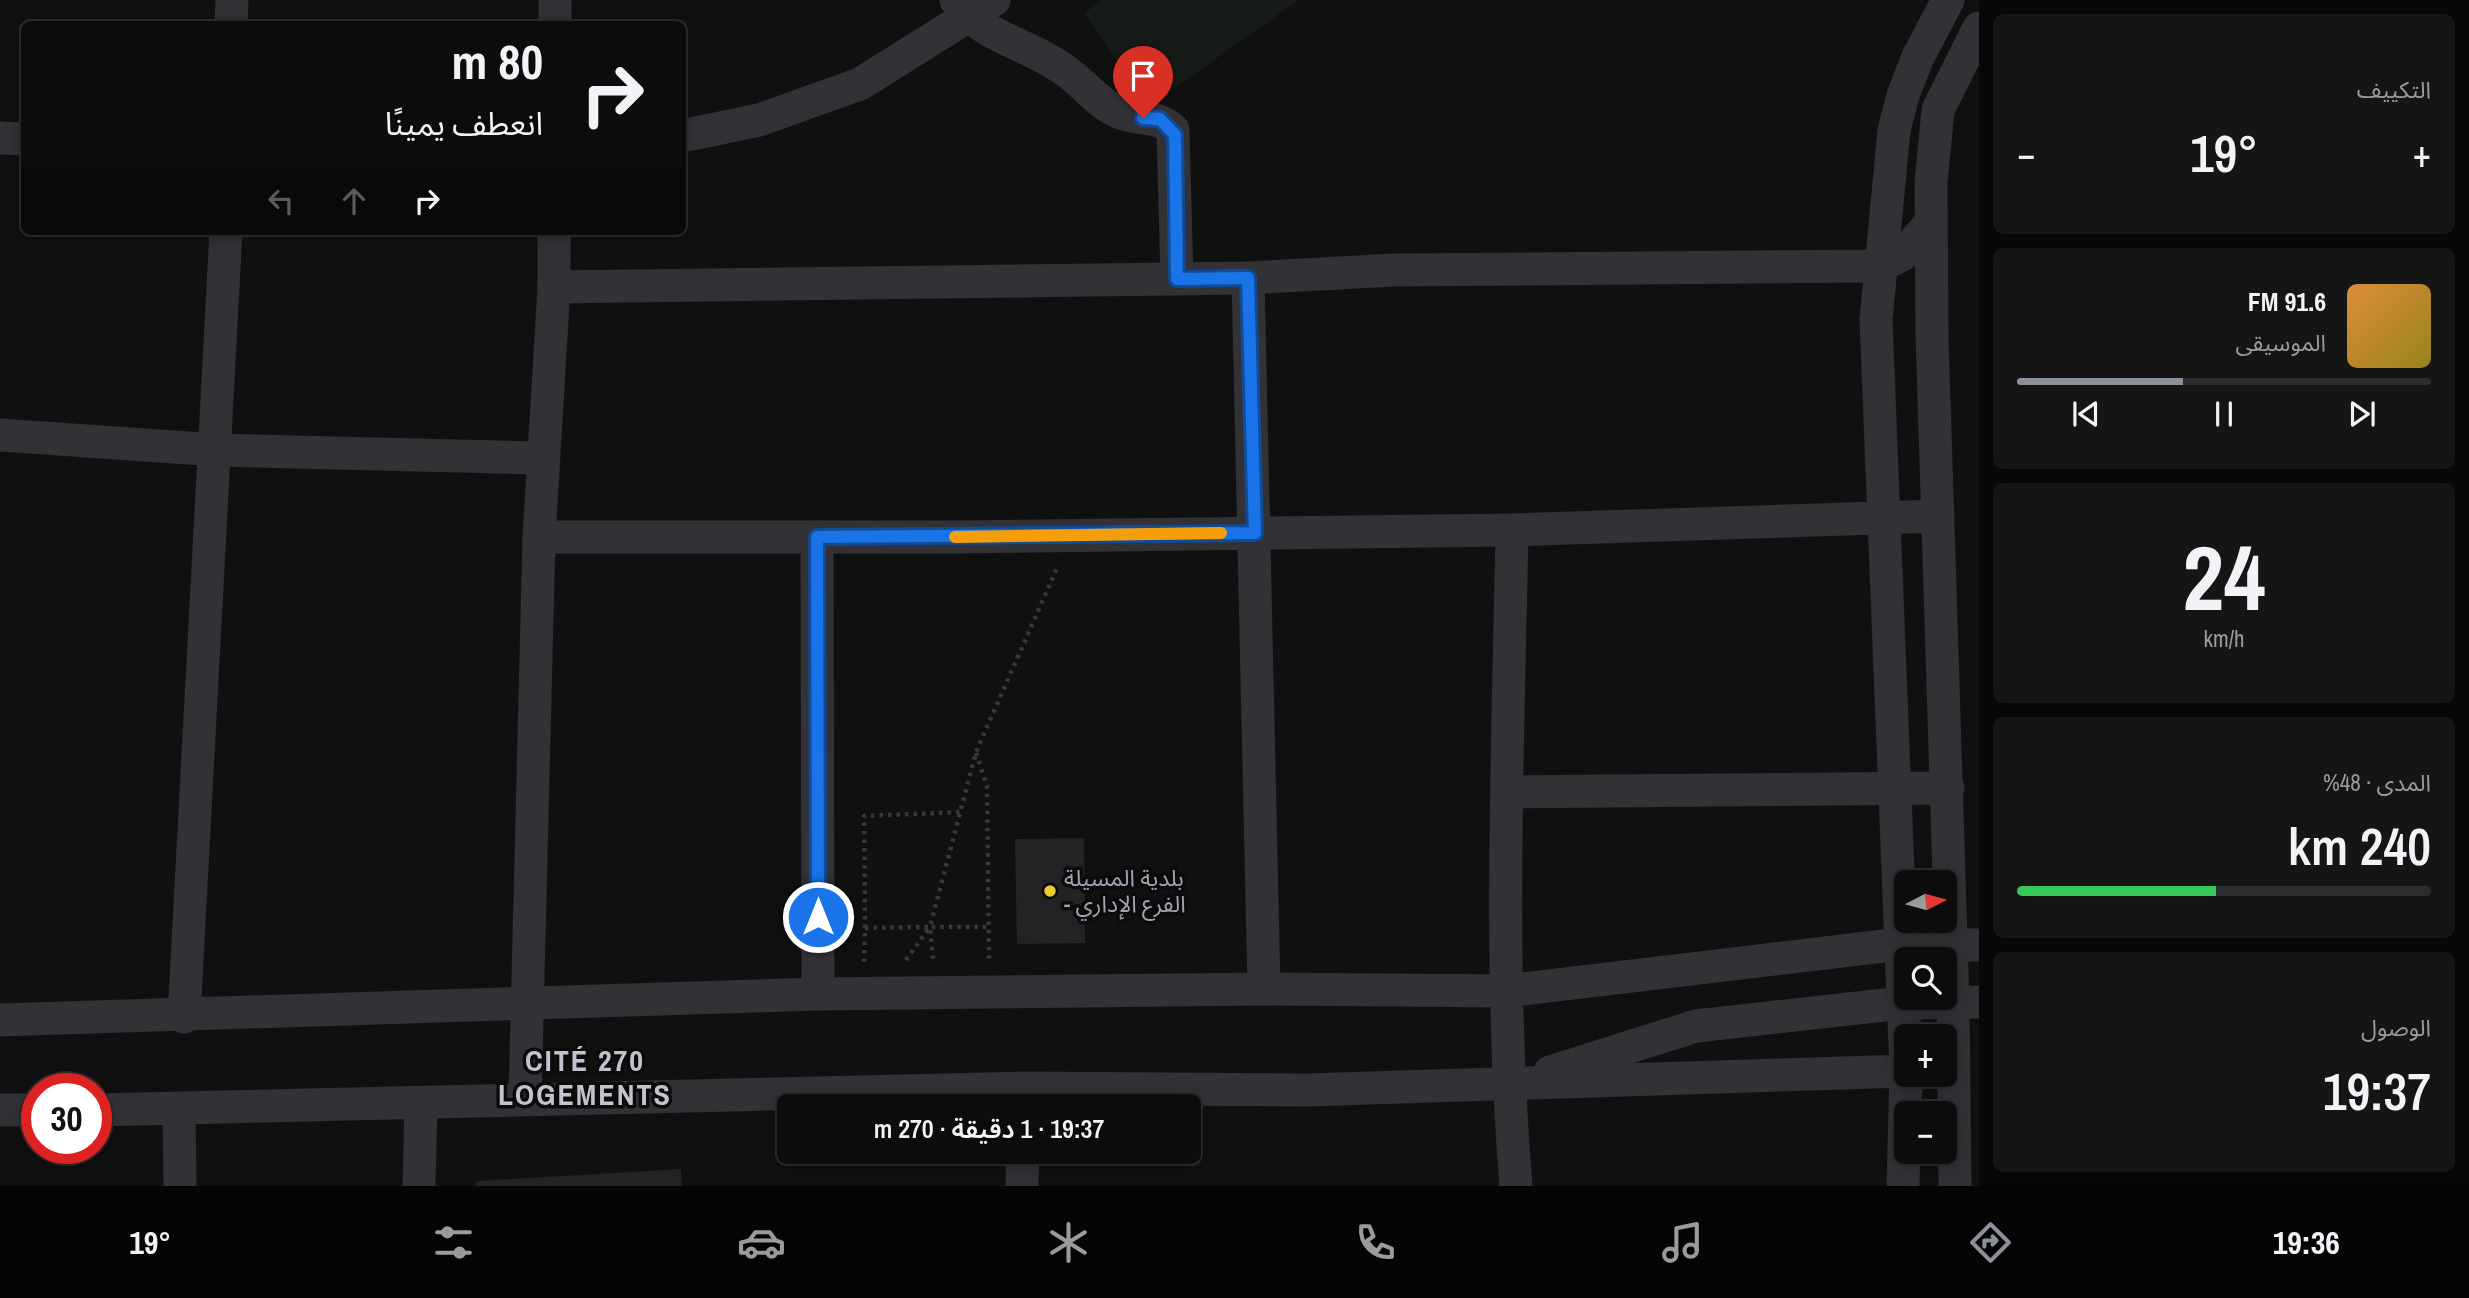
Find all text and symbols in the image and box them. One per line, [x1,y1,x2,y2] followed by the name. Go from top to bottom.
[451,28,543,94] text: 80 m
[1113,46,1173,118] pin
[567,49,658,140] icon: right
[1124,57,1162,95] icon: arrive
[2357,74,2431,105] text: التكييف
[385,102,543,145] text: انعطف يمينًا
[2190,118,2258,188] text: 19°
[2017,128,2035,179] text: −
[2413,128,2431,179] text: +
[262,182,300,220] icon: left
[335,182,373,220] icon: ahead
[408,182,446,220] icon: right
[2248,284,2326,319] text: 91.6 FM
[2235,327,2326,358] text: الموسيقى
[2067,395,2105,433] icon: previous
[2205,395,2243,433] icon: pause
[2343,395,2381,433] icon: next
[2183,516,2266,638] text: 24
[2204,623,2244,654] text: km/h
[2323,767,2431,798] text: المدى · 48%
[2288,811,2431,881] text: 240 km
[1064,862,1186,921] place label: بلدية المسيلة - الفرع الإداري
[1894,870,1956,933] north arrow
[1894,870,1957,1164] map controls
[781,880,855,954] position arrow
[1042,883,1058,899] marker: بلدية المسيلة - الفرع الإداري
[1894,947,1957,1010] button: search
[2361,1012,2431,1043] text: الوصول
[1894,1024,1957,1087] button: +
[498,1040,672,1114] district label: CITÉ 270 LOGEMENTS
[2323,1056,2431,1126] text: 19:37
[21,1073,112,1164] speed limit sign: 30
[1894,1101,1957,1164] button: −
[874,1111,1104,1146] text: 19:37 · 1 دقيقة · 270 m
[429,1218,478,1267] icon: filters
[737,1218,786,1267] icon: car
[1044,1218,1093,1267] icon: climate
[1351,1218,1400,1267] icon: phone
[1658,1218,1707,1267] icon: music
[1966,1218,2015,1267] icon: directions
[129,1221,171,1264] text: 19°
[2273,1221,2340,1264] text: 19:36

